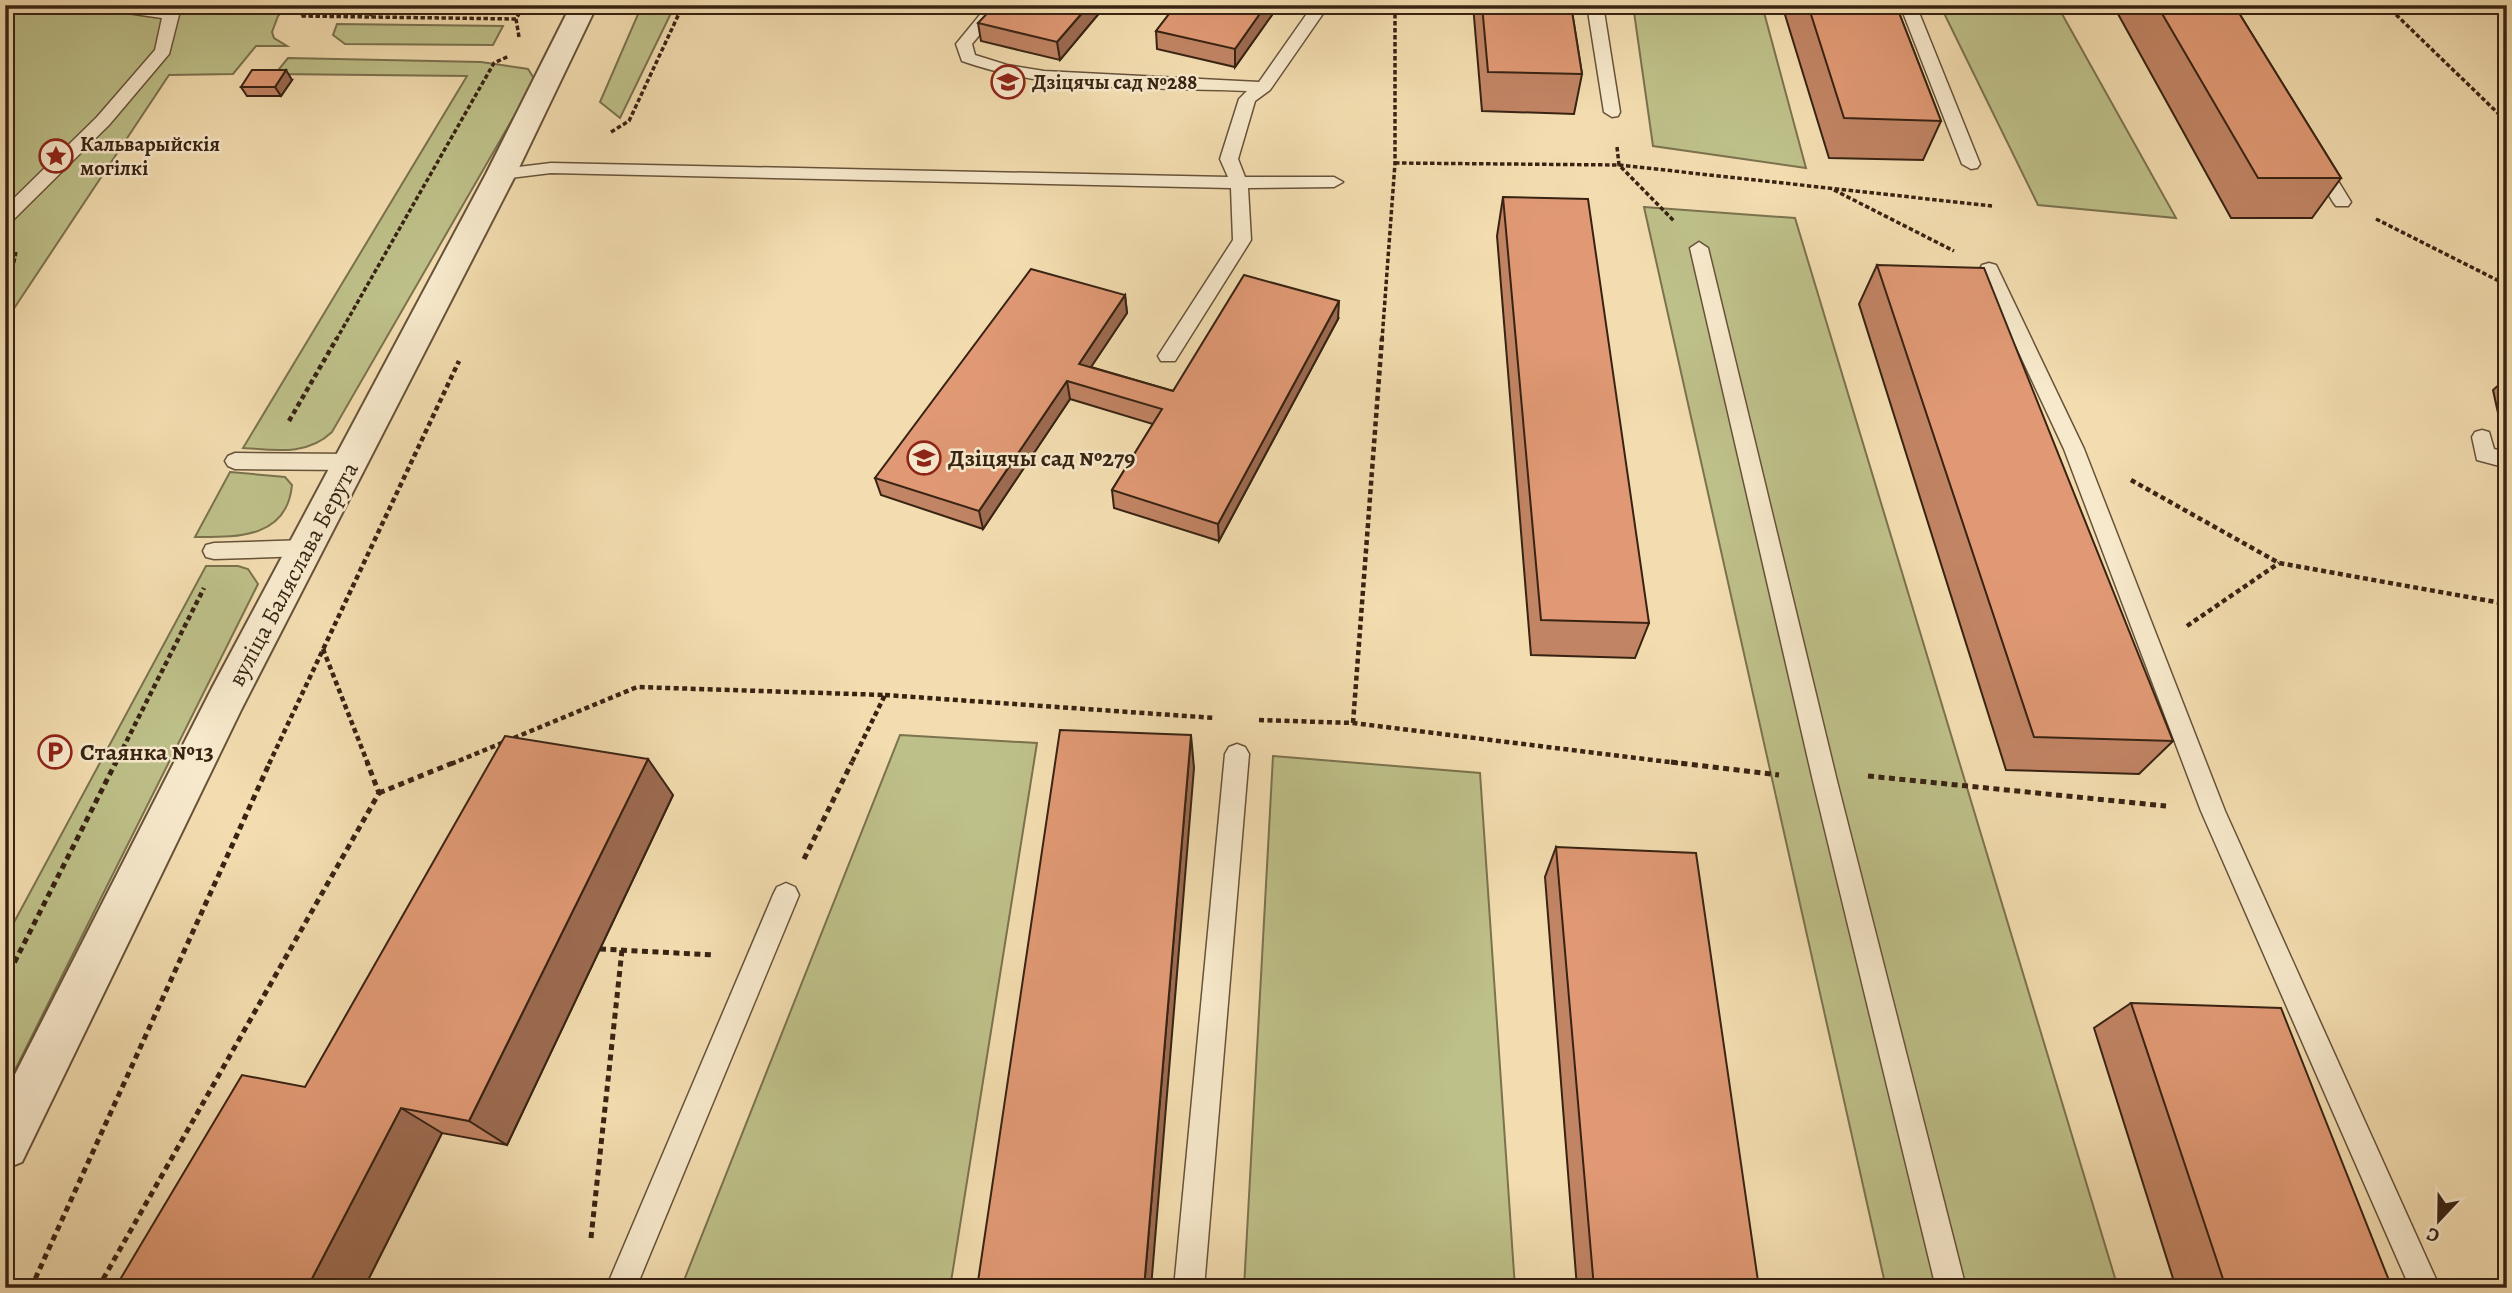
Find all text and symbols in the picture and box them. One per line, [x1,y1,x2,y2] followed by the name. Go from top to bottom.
[989,63,1027,101] school or university icon: Дзіцячы сад №288
[1032,68,1197,96] place label: Дзіцячы сад №288
[80,130,220,182] place label: Кальварыйскія могілкі
[37,137,75,175] place icon: Кальварыйскія могілкі
[905,439,943,477] school or university icon: Дзіцячы сад №279
[948,442,1135,474] place label: Дзіцячы сад №279
[220,456,366,692] street label: вуліца Баляслава Берута
[36,733,74,771] parking icon: Стаянка №13
[80,736,214,768] place label: Стаянка №13
[2404,1184,2474,1254] north arrow
[2423,1221,2443,1249] text: С

